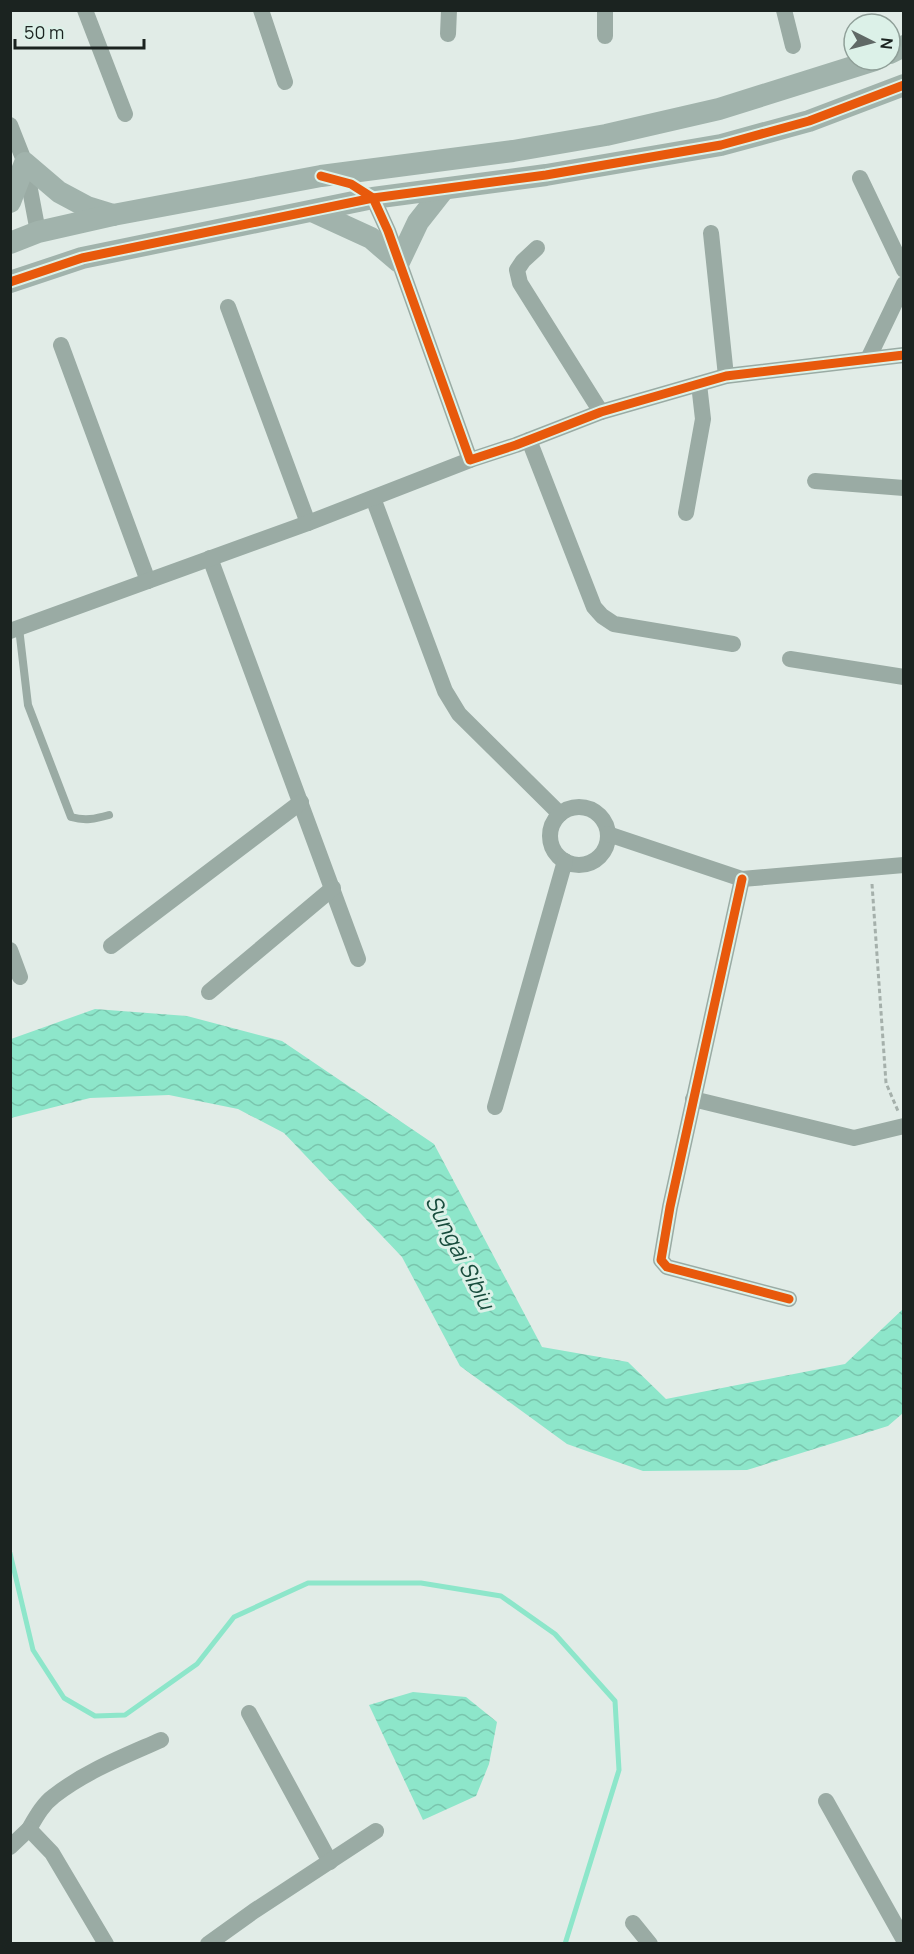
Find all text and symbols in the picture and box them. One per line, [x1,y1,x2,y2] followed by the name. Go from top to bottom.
[15,12,144,50] scale bar
[842,12,902,72] north arrow
[24,20,64,44] text: 50 m
[875,37,898,50] text: N
[418,1190,502,1316] water label: Sungai Sibiu

